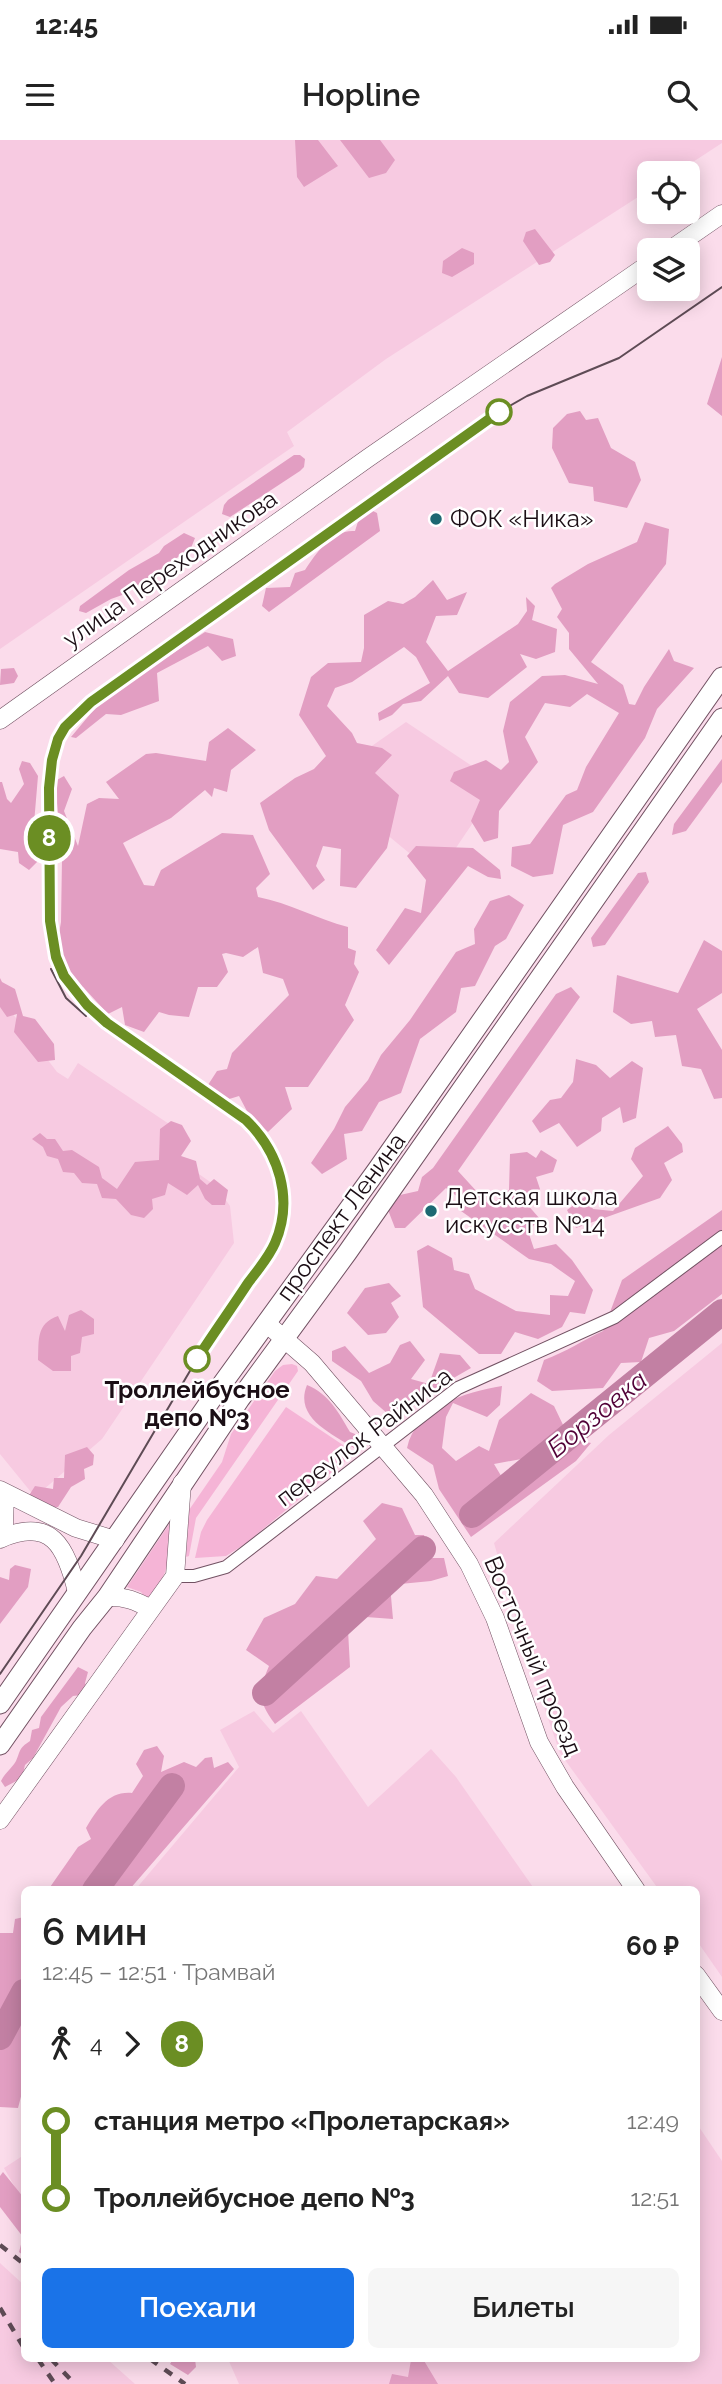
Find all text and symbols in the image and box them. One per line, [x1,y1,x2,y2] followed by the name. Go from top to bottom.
[35,10,98,40] text: 12:45
[21,76,59,114] icon: menu
[302,76,420,113] text: Hopline
[663,76,701,114] icon: search
[637,161,700,301] map controls
[637,161,700,224] button: locate
[637,238,700,301] button: layers
[486,399,512,425] unlabelled marker
[57,484,282,654] street label: улица Переходникова
[450,504,594,533] place label: ФОК «Ника»
[428,511,444,527] marker: ФОК «Ника»
[26,815,72,861] line badge: 8
[42,823,56,852] text: 8
[270,1127,411,1306] street label: проспект Ленина
[445,1182,618,1239] place label: Детская школа искусств №14
[423,1203,439,1219] marker: Детская школа искусств №14
[184,1346,210,1372] marker: Троллейбусное депо №3
[270,1361,457,1512] street label: переулок Райниса
[541,1365,653,1463] water label: Борзовка
[104,1375,290,1432] place label: Троллейбусное депо №3
[478,1552,589,1760] street label: Восточный проезд
[42,1909,147,1954] text: 6 мин
[626,1931,679,1961] text: 60 ₽
[42,1958,275,1985] text: 12:45 – 12:51 · Трамвай
[42,2025,80,2063] icon: walk
[113,2025,151,2063] icon: forward
[175,2029,189,2058] text: 8
[90,2030,103,2057] text: 4
[94,2106,510,2136] text: станция метро «Пролетарская»
[627,2107,679,2134] text: 12:49
[94,2183,415,2213] text: Троллейбусное депо №3
[630,2184,679,2211] text: 12:51
[42,2268,354,2348] button: Поехали
[368,2268,679,2348] button: Билеты

